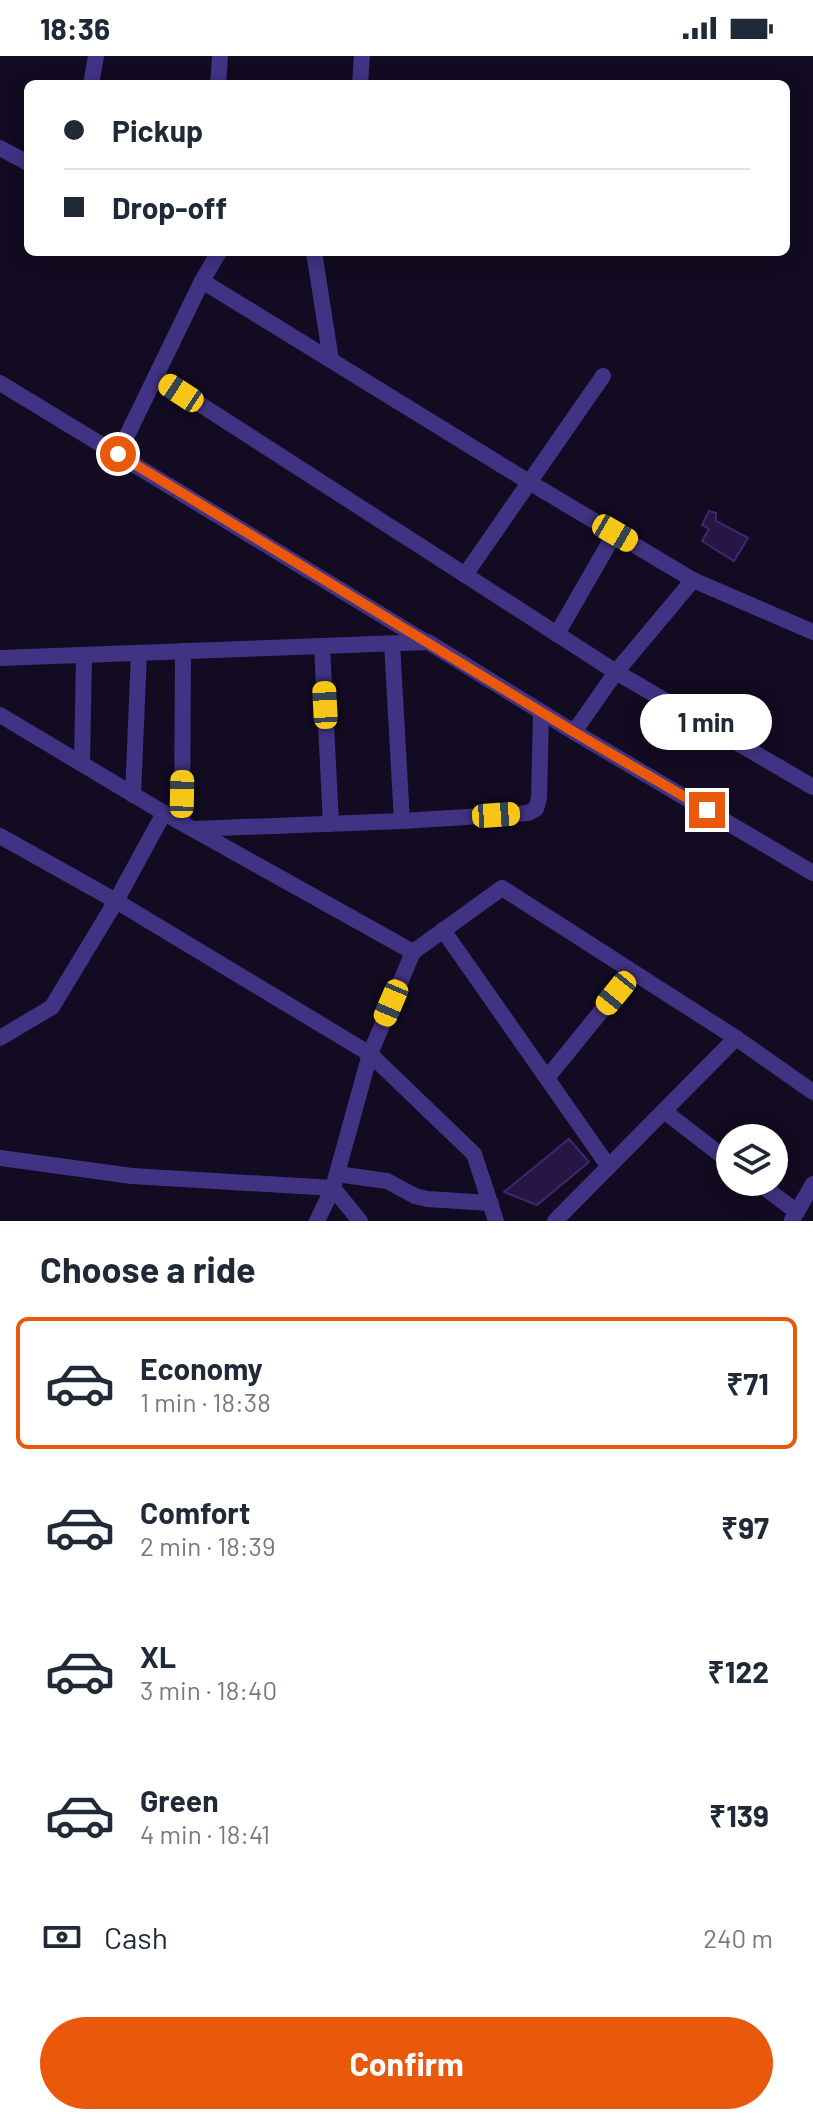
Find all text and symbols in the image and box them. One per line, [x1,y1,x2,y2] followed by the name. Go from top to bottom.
[40,10,110,46] text: 18:36
[112,112,203,148] text: Pickup
[112,189,227,225] text: Drop-off
[154,370,208,416] car
[100,436,136,472] route start
[588,511,642,555] car
[312,680,338,730] car
[641,694,773,750] callout: 1 min
[678,706,734,737] text: 1 min
[170,770,194,818] car
[689,792,725,828] route end
[471,801,521,829] car
[592,967,640,1019] car
[371,976,411,1030] car
[716,1124,788,1196] map controls
[716,1124,788,1196] button: layers
[40,1247,256,1290] text: Choose a ride
[44,1347,116,1419] icon: car
[140,1350,263,1386] text: Economy
[726,1365,769,1401] text: ₹71
[140,1386,271,1417] text: 1 min · 18:38
[44,1491,116,1563] icon: car
[140,1494,250,1530] text: Comfort
[721,1509,769,1545] text: ₹97
[140,1530,276,1561] text: 2 min · 18:39
[44,1635,116,1707] icon: car
[140,1638,176,1674] text: XL
[708,1653,769,1689] text: ₹122
[140,1674,277,1705] text: 3 min · 18:40
[44,1779,116,1851] icon: car
[140,1782,219,1818] text: Green
[709,1797,769,1833] text: ₹139
[140,1818,270,1849] text: 4 min · 18:41
[40,1915,84,1959] icon: cash
[104,1919,168,1955] text: Cash
[703,1922,773,1953] text: 240 m
[40,2017,773,2109] button: Confirm

